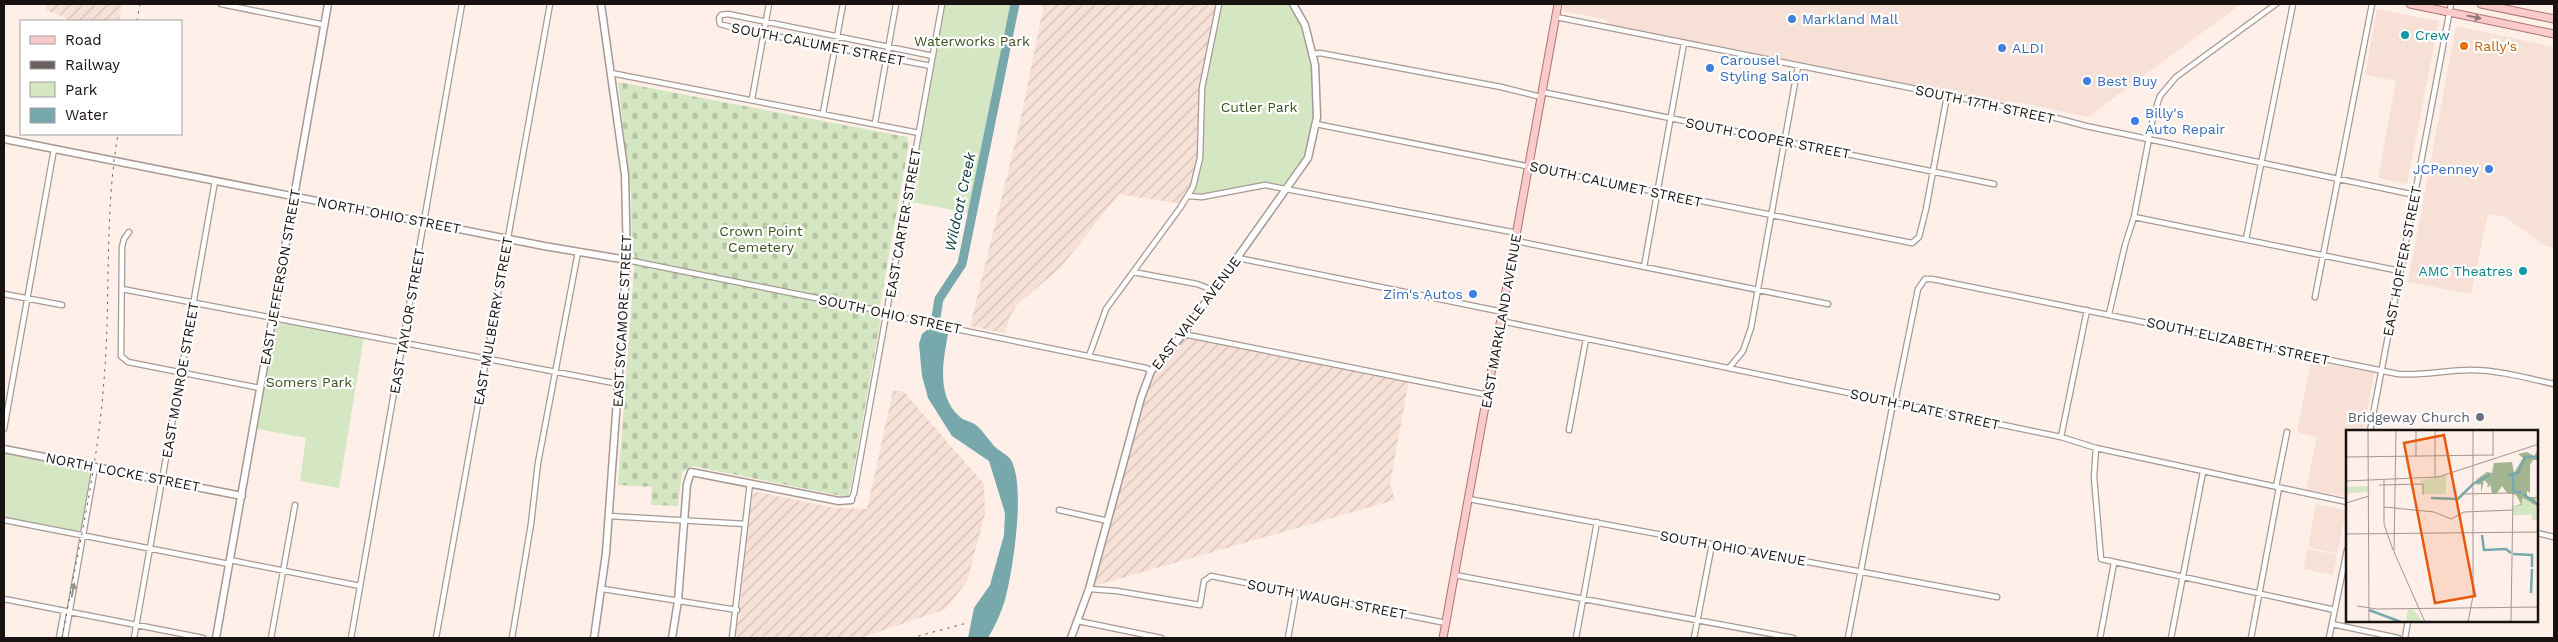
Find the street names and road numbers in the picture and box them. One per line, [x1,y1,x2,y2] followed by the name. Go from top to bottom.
[730,19,907,69] street label: SOUTH CALUMET STREET
[1914,81,2057,127] street label: SOUTH 17TH STREET
[1684,114,1852,162] street label: SOUTH COOPER STREET
[882,147,924,299] street label: EAST CARTER STREET
[1528,158,1704,210] street label: SOUTH CALUMET STREET
[2380,184,2425,338] street label: EAST HOFFER STREET
[257,187,303,366] street label: EAST JEFFERSON STREET
[316,193,463,237] street label: NORTH OHIO STREET
[1478,232,1524,409] street label: EAST MARKLAND AVENUE
[609,234,635,408] street label: EAST SYCAMORE STREET
[470,235,516,407] street label: EAST MULBERRY STREET
[386,246,428,395] street label: EAST TAYLOR STREET
[1148,253,1244,373] street label: EAST VAILE AVENUE
[817,291,963,337] street label: SOUTH OHIO STREET
[158,300,202,459] street label: EAST MONROE STREET
[2145,314,2331,368] street label: SOUTH ELIZABETH STREET
[1849,385,2002,433] street label: SOUTH PLATE STREET
[44,449,202,495] street label: NORTH LOCKE STREET
[1659,527,1807,569] street label: SOUTH OHIO AVENUE
[1246,576,1409,622] street label: SOUTH WAUGH STREET

